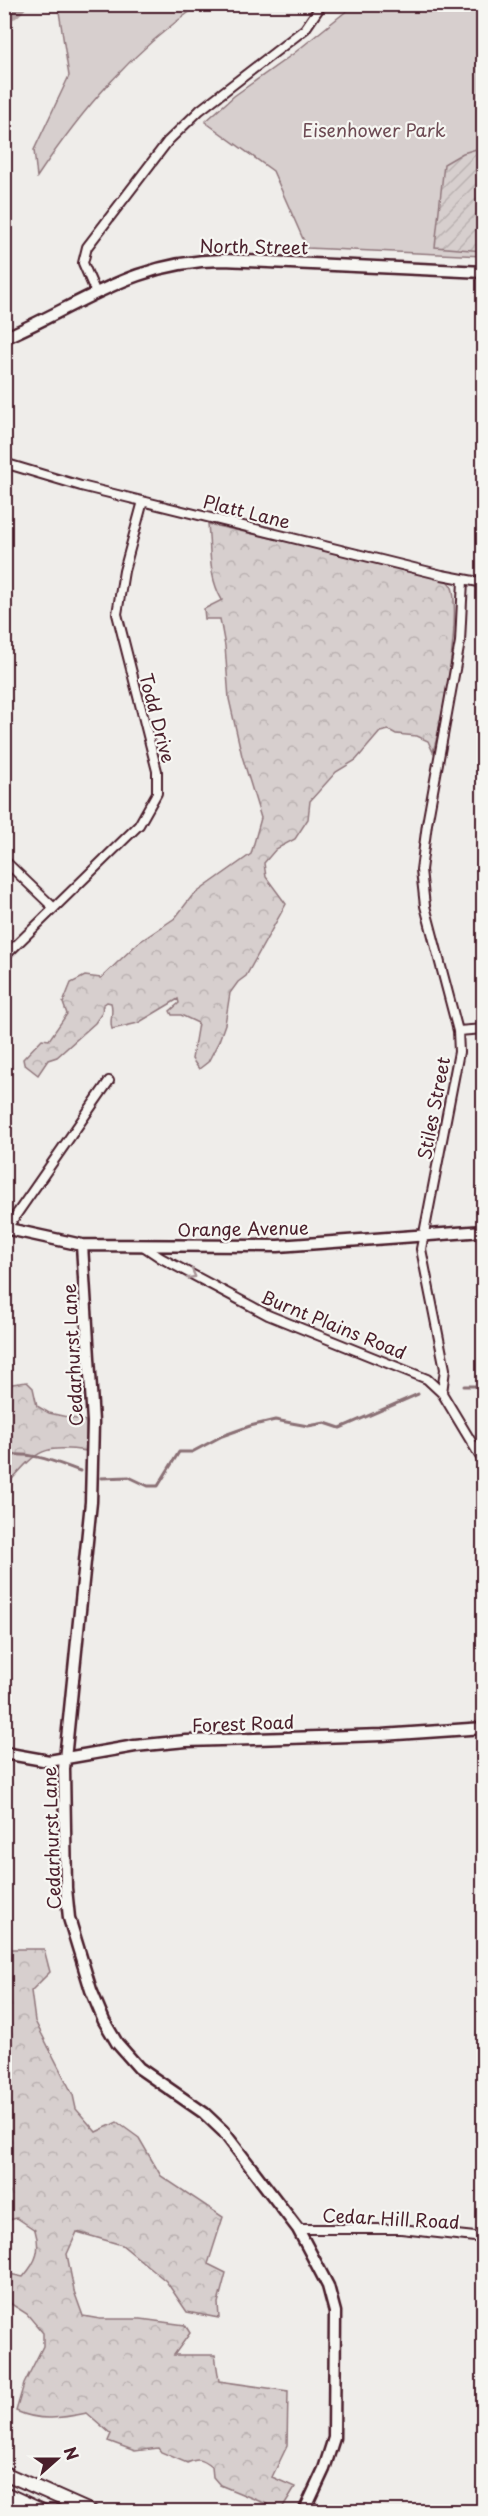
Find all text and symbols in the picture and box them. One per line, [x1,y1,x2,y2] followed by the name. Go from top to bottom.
[302,116,446,143] park label: Eisenhower Park
[199,232,309,260] street label: North Street
[201,487,293,535] street label: Platt Lane
[133,670,183,766] street label: Todd Drive
[410,1054,456,1162] street label: Stiles Street
[177,1213,309,1243] street label: Orange Avenue
[186,1268,196,1279] one-way arrow
[55,1283,89,1427] street label: Cedarhurst Lane
[257,1283,411,1365] street label: Burnt Plains Road
[191,1708,295,1738] street label: Forest Road
[35,1766,67,1910] street label: Cedarhurst Lane
[322,2201,460,2235] street label: Cedar Hill Road
[27,2429,87,2489] north arrow
[58,2443,85,2463] text: N

